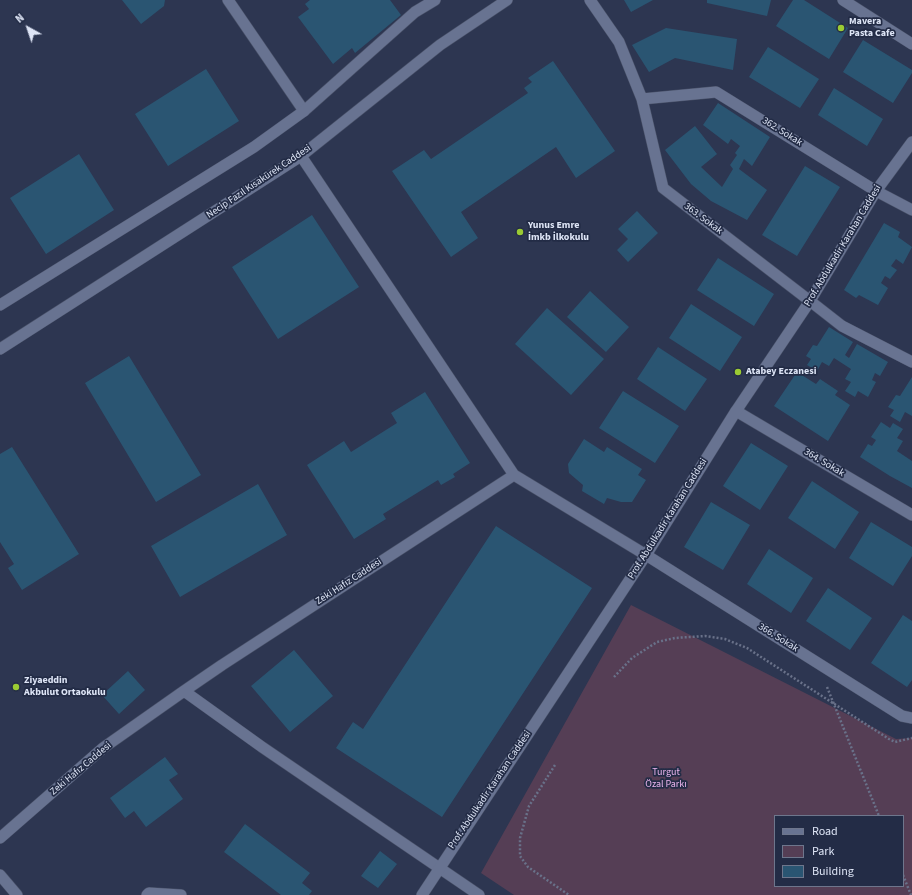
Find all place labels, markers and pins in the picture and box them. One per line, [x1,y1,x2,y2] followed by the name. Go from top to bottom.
[849,16,895,40] place label: Mavera Pasta Cafe
[836,23,846,33] marker: Mavera Pasta Cafe
[528,220,589,244] place label: Yunus Emre İmkb İlkokulu
[515,227,525,237] marker: Yunus Emre İmkb İlkokulu
[746,366,816,378] place label: Atabey Eczanesi
[733,367,743,377] marker: Atabey Eczanesi
[24,675,106,698] place label: Ziyaeddin Akbulut Ortaokulu
[11,682,21,692] marker: Ziyaeddin Akbulut Ortaokulu

